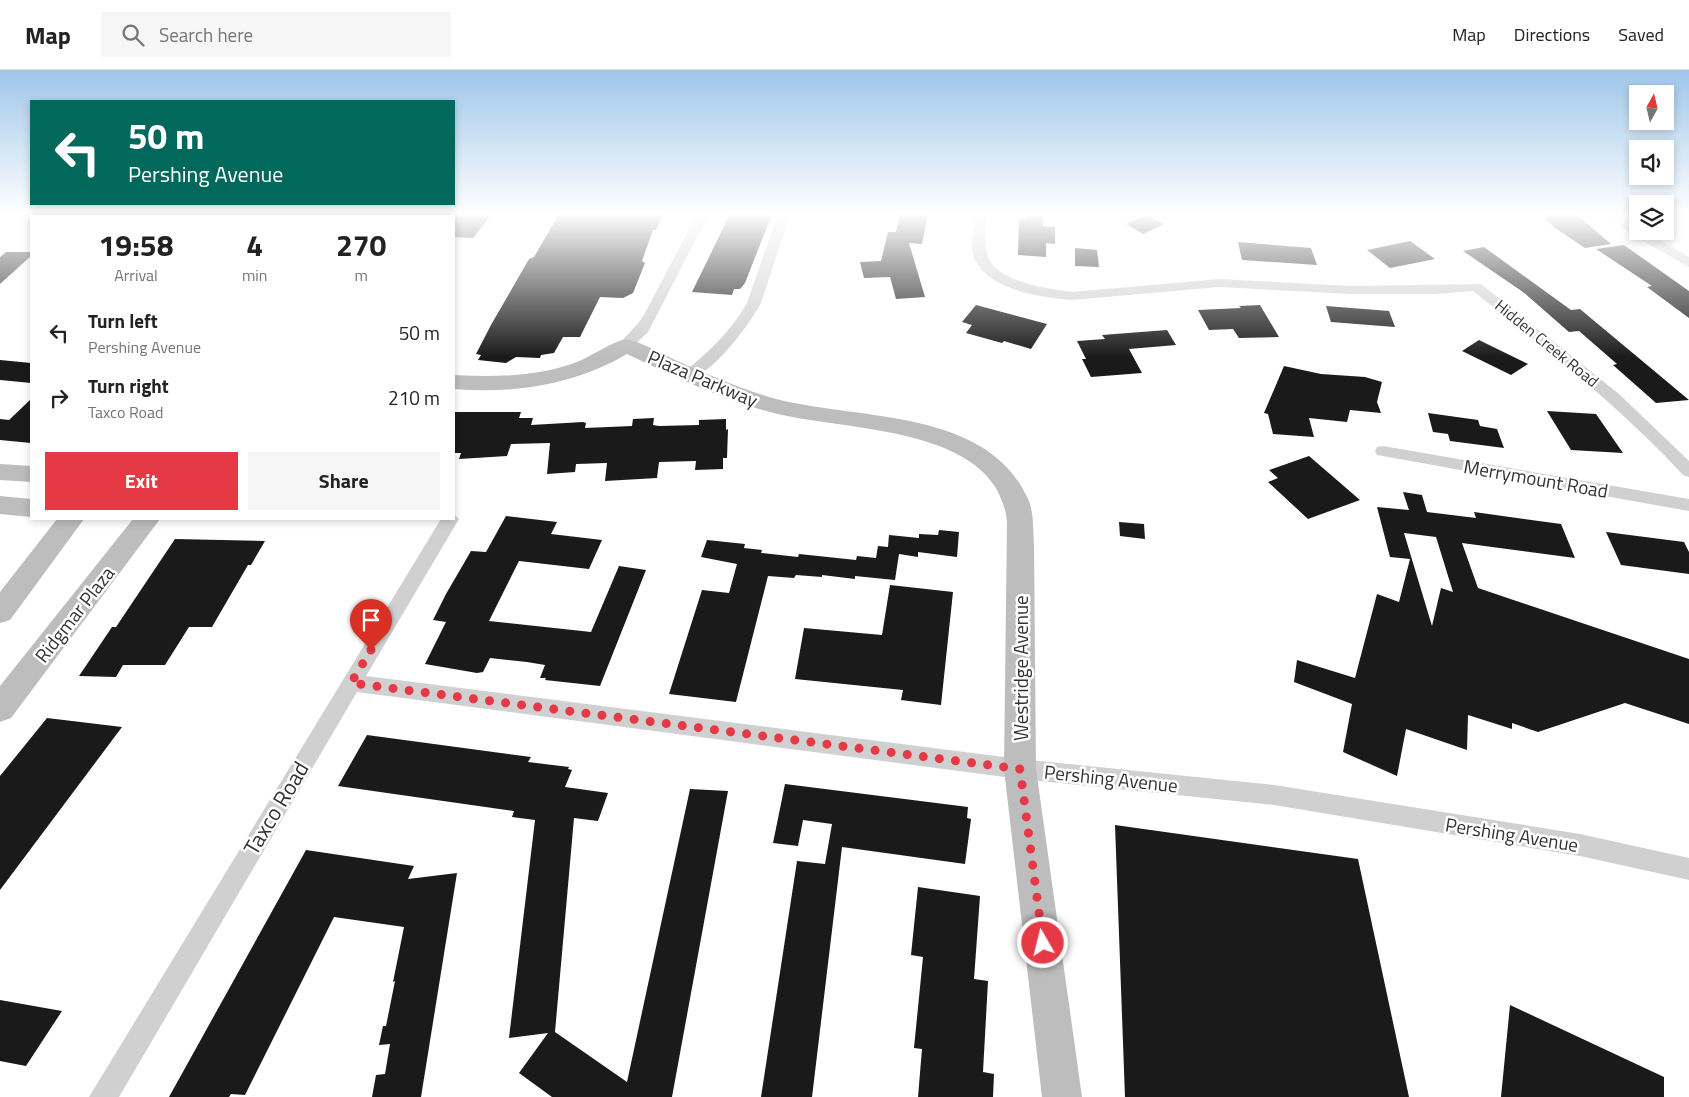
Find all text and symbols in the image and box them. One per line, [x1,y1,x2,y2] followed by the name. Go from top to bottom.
[101,12,451,57] search box
[25,17,71,53] text: Map
[159,20,253,49] text: Search here
[119,21,147,49] icon: search
[1452,21,1486,48] text: Map
[1514,21,1590,48] text: Directions
[1618,21,1664,48] text: Saved
[1629,85,1674,130] north arrow
[1629,85,1674,240] map controls
[128,109,204,163] text: 50 m
[45,120,110,185] icon: left
[1629,140,1674,185] button: sound
[128,157,283,191] text: Pershing Avenue
[1629,195,1674,240] button: layers
[99,222,173,268] text: 19:58
[246,222,263,268] text: 4
[336,222,386,268] text: 270
[114,263,158,287] text: Arrival
[242,263,267,287] text: min
[355,263,368,287] text: m
[1490,294,1604,392] street label: Hidden Creek Road
[88,306,158,335] text: Turn left
[399,318,440,347] text: 50 m
[45,319,73,347] icon: left
[88,335,201,359] text: Pershing Avenue
[644,342,762,414] street label: Plaza Parkway
[88,371,169,400] text: Turn right
[388,383,440,412] text: 210 m
[45,384,73,412] icon: right
[88,400,164,424] text: Taxco Road
[1462,451,1610,505] street label: Merrymount Road
[45,452,238,510] button: Exit
[248,452,440,510] button: Share
[27,559,121,668] street label: Ridgmar Plaza
[1006,595,1035,741] street label: Westridge Avenue
[350,599,392,650] pin
[357,606,385,634] icon: arrive
[235,755,317,861] street label: Taxco Road
[1043,757,1179,799] street label: Pershing Avenue
[1443,809,1581,859] street label: Pershing Avenue
[1016,916,1068,968] position arrow

